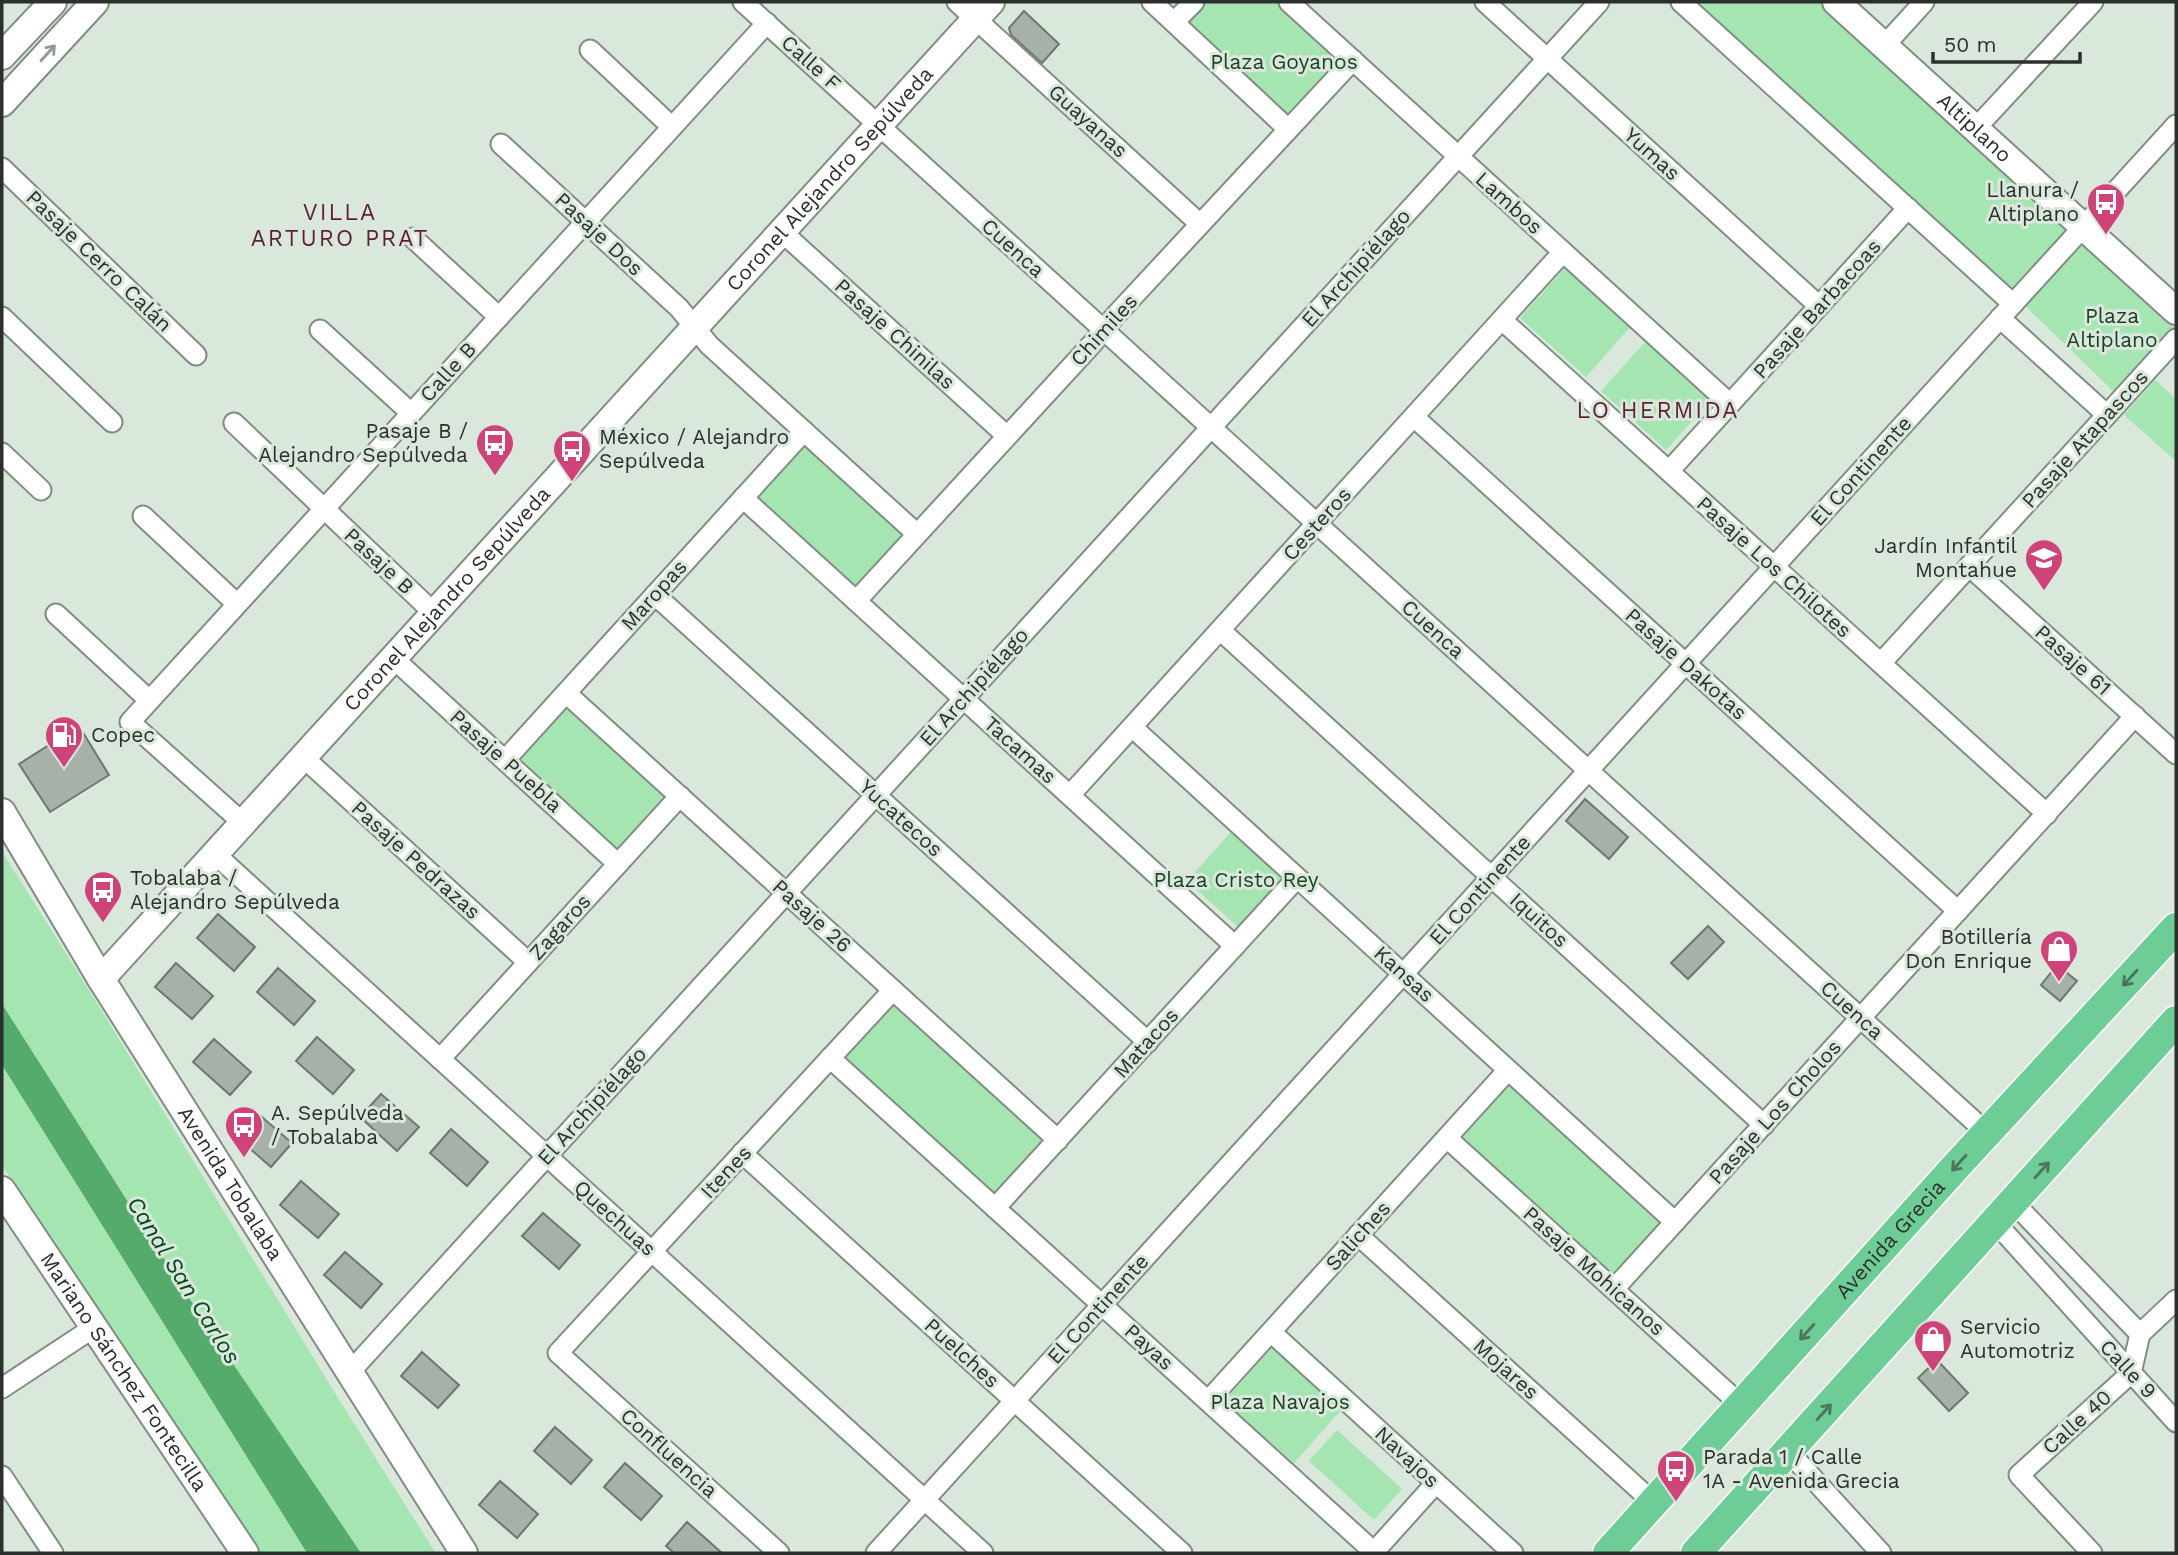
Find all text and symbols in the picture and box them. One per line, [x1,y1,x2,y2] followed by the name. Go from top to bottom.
[1933,21,2080,65] scale bar
[777,30,846,96] street label: Calle F
[1944,32,1996,57] text: 50 m
[40,44,56,62] one-way arrow
[1210,49,1358,74] park label: Plaza Goyanos
[721,61,938,296] street label: Coronel Alejandro Sepúlveda
[1044,79,1133,163] street label: Guayanas
[1932,87,2017,167] street label: Altiplano
[1619,122,1686,185] street label: Yumas
[1471,166,1548,239] street label: Lambos
[1986,177,2079,226] place label: Llanura / Altiplano
[2085,181,2127,236] bus stop icon: Llanura / Altiplano
[21,185,178,337] street label: Pasaje Cerro Calán
[550,187,649,281] street label: Pasaje Dos
[251,199,429,252] district label: VILLA ARTURO PRAT
[1296,203,1415,332] street label: El Archipiélago
[977,213,1050,282] street label: Cuenca
[1747,234,1886,384] street label: Pasaje Barbacoas
[830,273,961,394] street label: Pasaje Chinilas
[1065,289,1142,371] street label: Chimiles
[2066,303,2158,352] park label: Plaza Altiplano
[414,336,481,407] street label: Calle B
[2016,365,2153,513] street label: Pasaje Atapascos
[1577,397,1739,424] district label: LO HERMIDA
[1805,411,1917,531] street label: El Continente
[258,418,468,467] place label: Pasaje B / Alejandro Sepúlveda
[474,422,516,477] bus stop icon: Pasaje B / Alejandro Sepúlveda
[599,424,789,473] place label: México / Alejandro Sepúlveda
[551,428,593,483] bus stop icon: México / Alejandro Sepúlveda
[338,481,555,716] street label: Coronel Alejandro Sepúlveda
[1277,482,1356,566] street label: Cesteros
[1692,491,1857,643] street label: Pasaje Los Chilotes
[339,522,419,599] street label: Pasaje B
[1874,533,2018,582] place label: Jardín Infantil Montahue
[2023,537,2065,592] school or university icon: Jardín Infantil Montahue
[615,554,692,635] street label: Maropas
[1397,594,1470,663] street label: Cuenca
[1620,602,1752,725] street label: Pasaje Dakotas
[2030,619,2116,700] street label: Pasaje 61
[914,622,1033,751] street label: El Archipiélago
[445,704,567,817] street label: Pasaje Puebla
[979,711,1062,789] street label: Tacamas
[43,714,85,769] fuel station icon: Copec
[91,722,155,747] place label: Copec
[855,774,948,862] street label: Yucatecos
[347,795,486,924] street label: Pasaje Pedrazas
[1424,830,1536,950] street label: El Continente
[130,865,340,914] place label: Tobalaba / Alejandro Sepúlveda
[1153,867,1319,892] park label: Plaza Cristo Rey
[82,869,124,924] bus stop icon: Tobalaba / Alejandro Sepúlveda
[768,874,857,958] street label: Pasaje 26
[1505,887,1574,952] street label: Iquitos
[524,889,596,965] street label: Zagaros
[1905,924,2032,973] place label: Botillería Don Enrique
[2038,928,2080,983] shop icon: Botillería Don Enrique
[1369,940,1440,1007] street label: Kansas
[2122,969,2138,987] one-way arrow
[1816,975,1889,1044] street label: Cuenca
[1108,1003,1183,1083] street label: Matacos
[1703,1034,1846,1189] street label: Pasaje Los Cholos
[532,1041,651,1170] street label: El Archipiélago
[271,1100,404,1149] place label: A. Sepúlveda / Tobalaba
[173,1101,289,1265] street label: Avenida Tobalaba
[223,1104,265,1159] bus stop icon: A. Sepúlveda / Tobalaba
[695,1140,756,1203] street label: Itenes
[1951,1154,1968,1171] one-way arrow
[2034,1161,2050,1179] one-way arrow
[569,1174,661,1261] street label: Quechuas
[1830,1174,1950,1304] street label: Avenida Grecia
[121,1192,246,1369] water label: Canal San Carlos
[1320,1196,1395,1276] street label: Saliches
[1518,1201,1670,1341] street label: Pasaje Mohicanos
[35,1248,213,1496] street label: Mariano Sánchez Fontecilla
[1042,1249,1154,1369] street label: El Continente
[920,1312,1005,1393] street label: Puelches
[1960,1314,2075,1363] place label: Servicio Automotriz
[1120,1318,1179,1375] street label: Payas
[1912,1318,1954,1373] shop icon: Servicio Automotriz
[1799,1323,1815,1341] one-way arrow
[1469,1333,1544,1404] street label: Mojares
[2095,1334,2162,1403] street label: Calle 9
[2037,1384,2116,1459] street label: Calle 40
[1210,1389,1350,1414] park label: Plaza Navajos
[616,1403,723,1503] street label: Confluencia
[1816,1403,1832,1421] one-way arrow
[1370,1421,1445,1493] street label: Navajos
[1703,1444,1900,1493] place label: Parada 1 / Calle 1A - Avenida Grecia
[1655,1448,1697,1503] bus stop icon: Parada 1 / Calle 1A - Avenida Grecia

